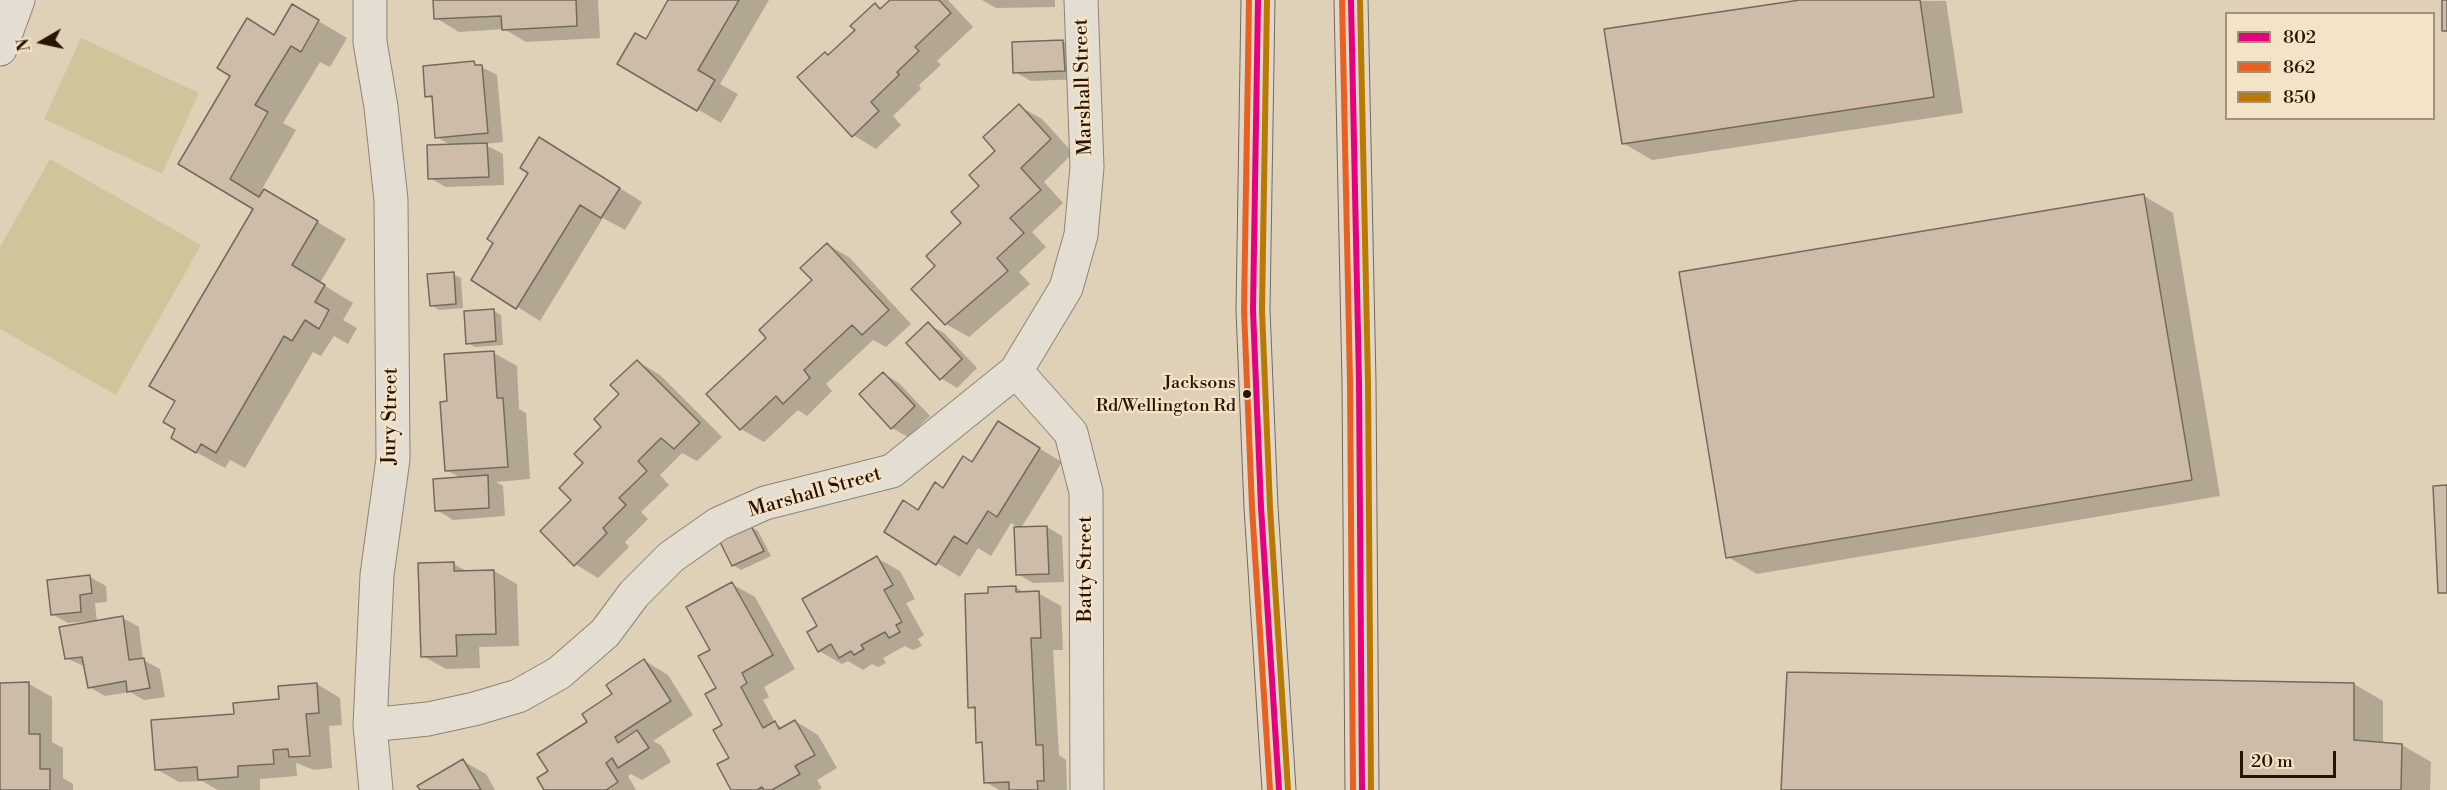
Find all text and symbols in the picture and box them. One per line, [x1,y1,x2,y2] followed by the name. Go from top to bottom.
[12,12,72,72] north arrow
[2225,12,2435,120] legend
[1070,18,1098,156] street label: Marshall Street
[2283,26,2316,49] text: 802
[13,37,35,53] text: N
[2283,56,2315,79] text: 862
[2283,86,2316,109] text: 850
[378,367,404,465] street label: Jury Street
[1096,373,1236,416] place label: Jacksons Rd/Wellington Rd
[1241,388,1253,400] marker: Jacksons Rd/Wellington Rd
[746,463,884,523] street label: Marshall Street
[1074,516,1098,622] street label: Batty Street
[2243,739,2339,777] scale bar
[2251,750,2293,773] text: 20 m

